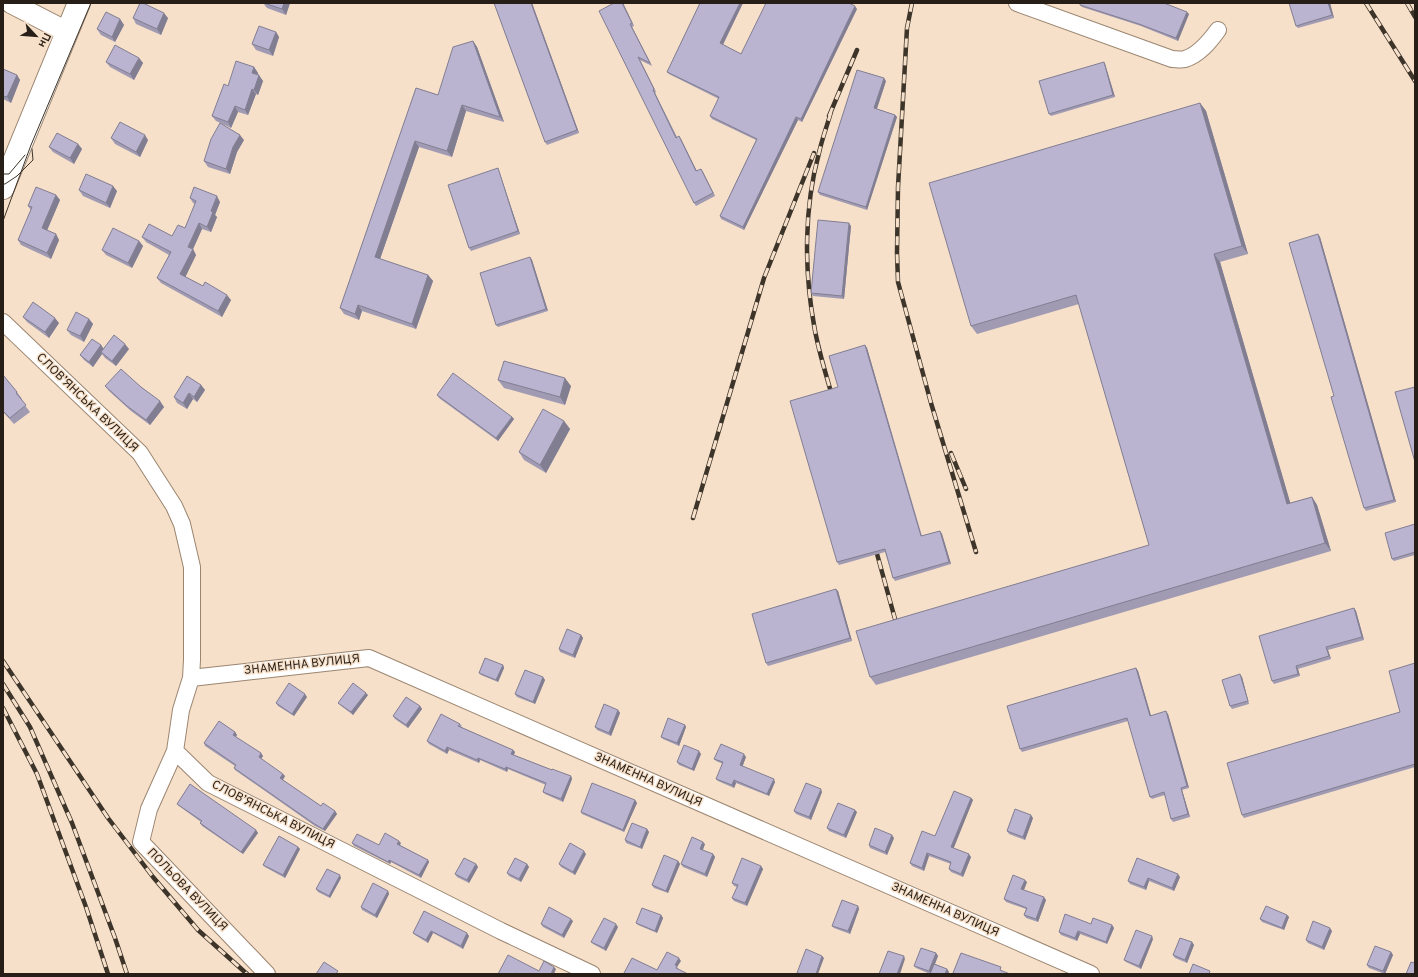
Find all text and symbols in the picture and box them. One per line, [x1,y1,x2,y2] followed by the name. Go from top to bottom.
[16,16,56,56] north arrow
[35,30,54,50] text: Пн
[32,350,142,456] street label: СЛОВ’ЯНСЬКА ВУЛИЦЯ
[243,651,361,679] street label: ЗНАМЕННА ВУЛИЦЯ
[591,749,705,811] street label: ЗНАМЕННА ВУЛИЦЯ
[209,777,337,853] street label: СЛОВ’ЯНСЬКА ВУЛИЦЯ
[143,845,231,935] street label: ПОЛЬОВА ВУЛИЦЯ
[888,879,1002,941] street label: ЗНАМЕННА ВУЛИЦЯ

